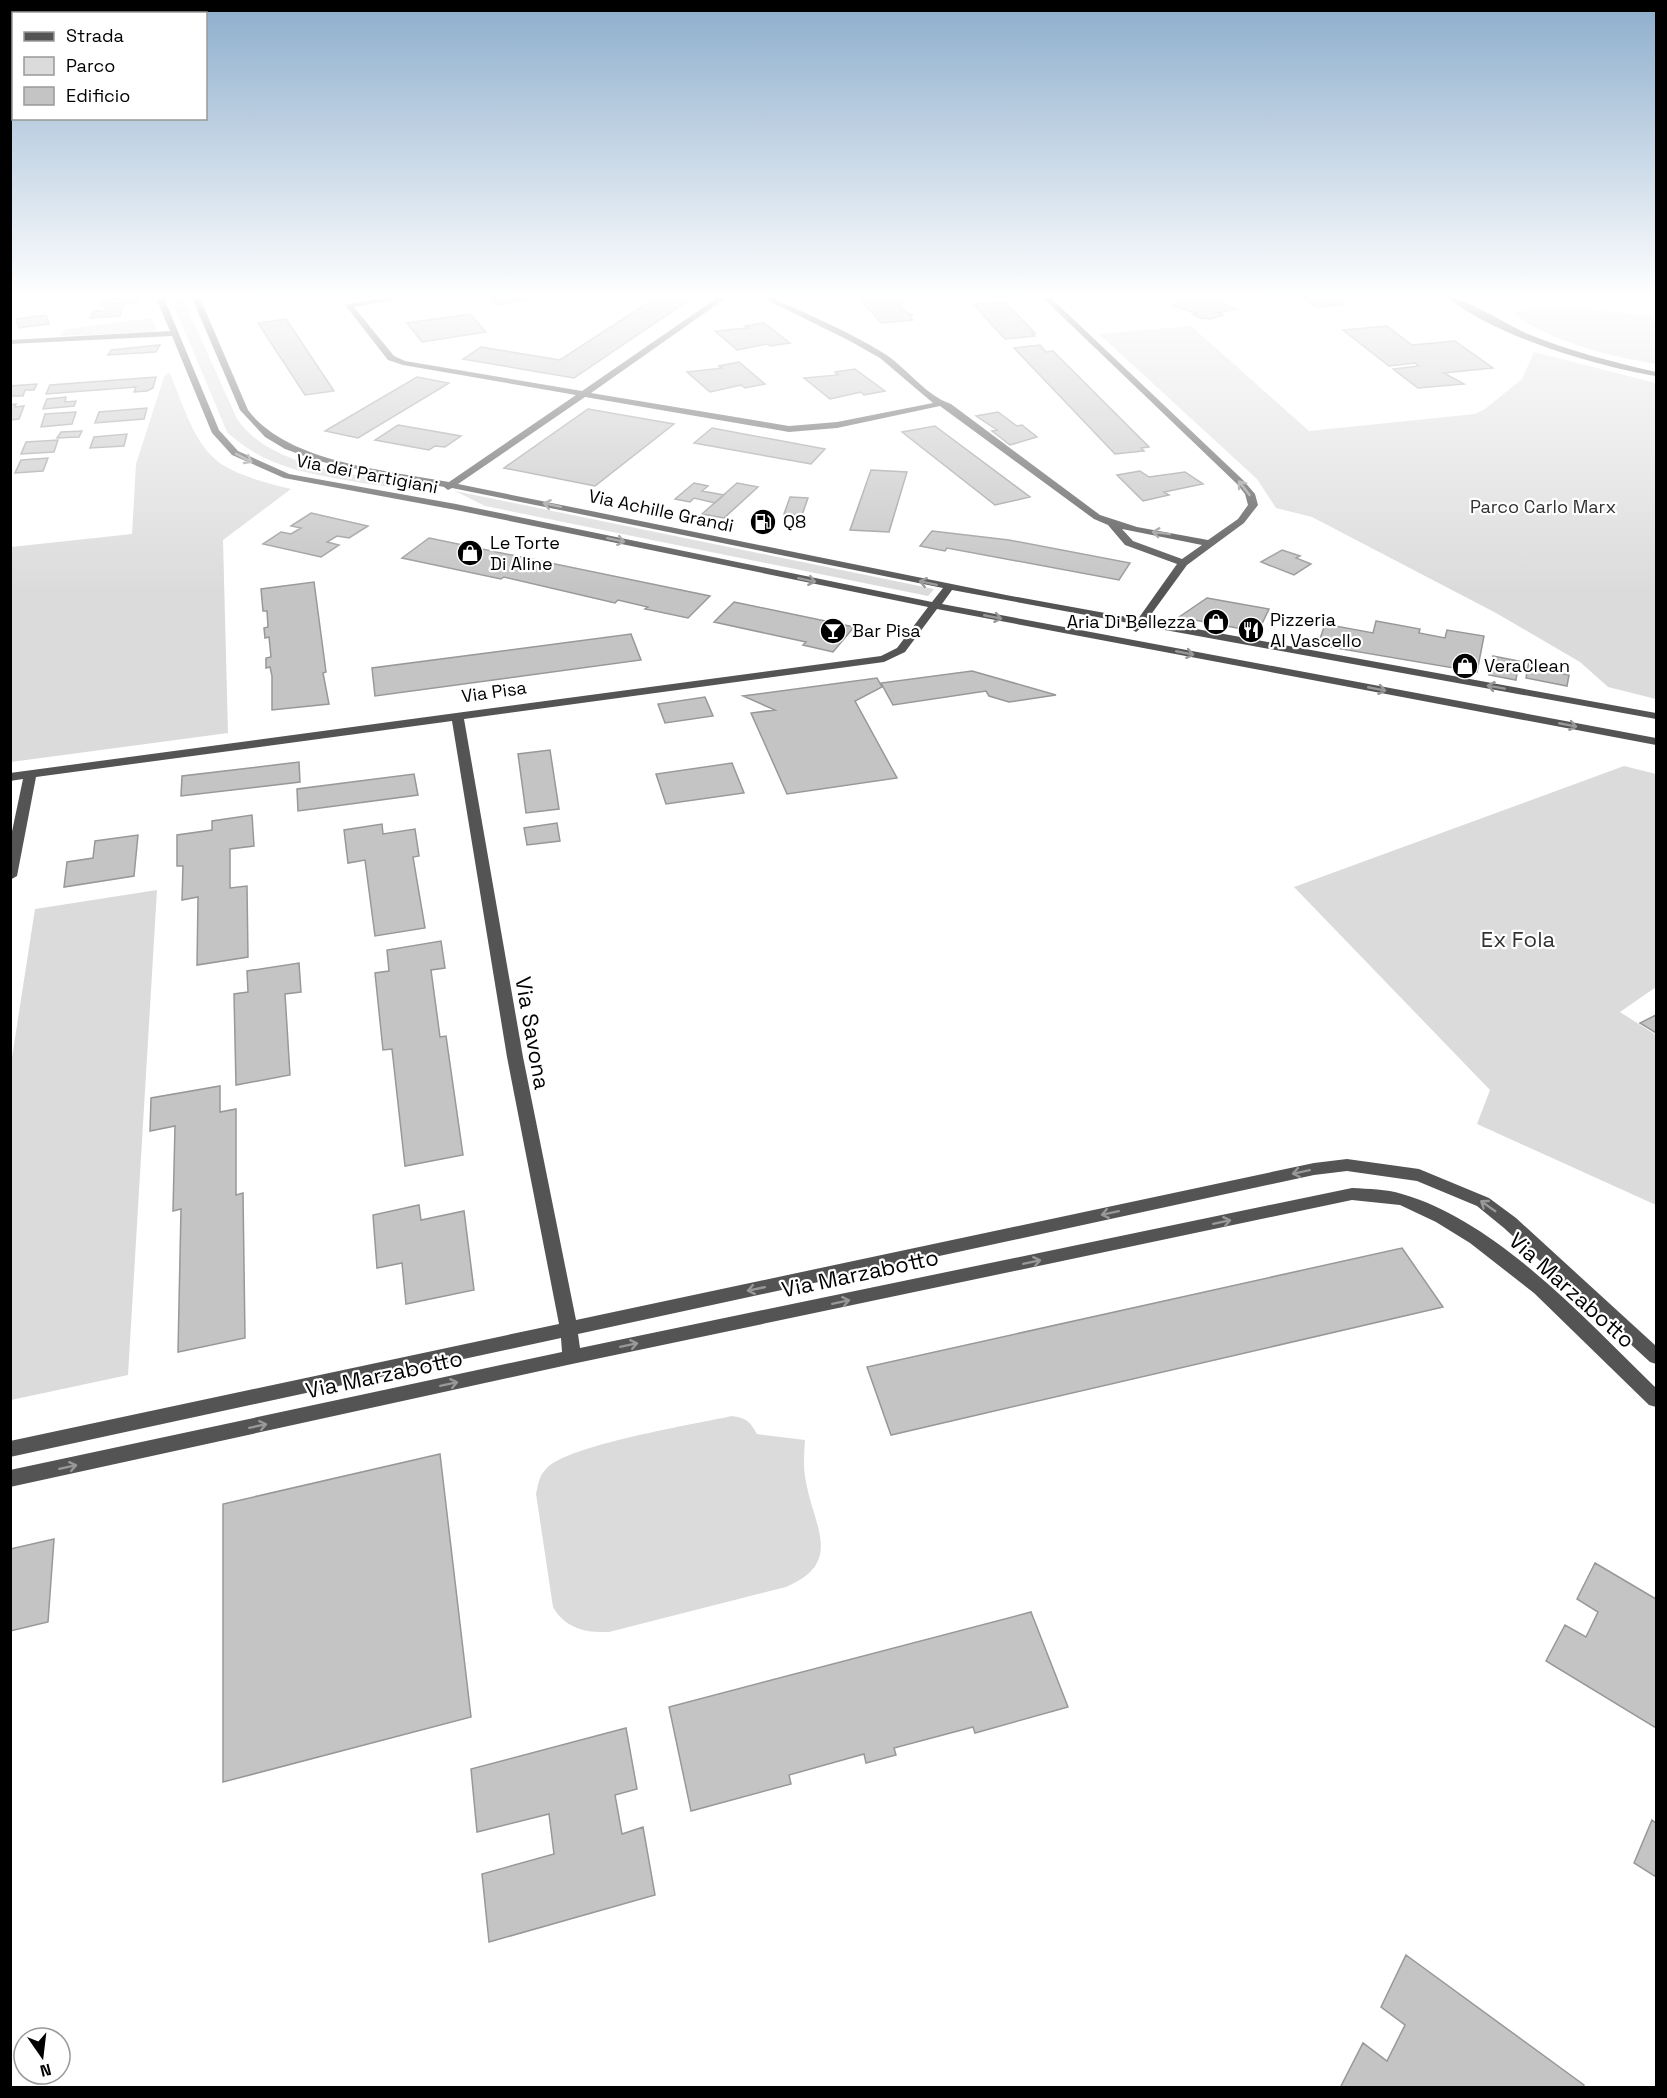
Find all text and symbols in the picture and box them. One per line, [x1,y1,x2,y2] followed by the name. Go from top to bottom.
[12,12,207,120] legend
[66,24,124,47] text: Strada
[66,54,115,77] text: Parco
[66,84,130,107] text: Edificio
[294,448,440,499] street label: Via dei Partigiani
[235,453,253,464] one-way arrow
[1238,481,1251,497] one-way arrow
[586,484,736,537] street label: Via Achille Grandi
[1470,495,1616,518] park label: Parco Carlo Marx
[543,499,562,510] one-way arrow
[748,507,778,537] fuel station icon: Q8
[783,510,806,533] place label: Q8
[1151,528,1171,539] one-way arrow
[490,531,560,575] place label: Le Torte Di Aline
[606,535,625,546] one-way arrow
[455,538,485,568] shop icon: Le Torte Di Aline
[797,574,816,586] one-way arrow
[919,576,938,588] one-way arrow
[1201,607,1231,637] shop icon: Aria Di Bellezza
[1270,608,1362,652] place label: Pizzeria Al Vascello
[1067,610,1196,633] place label: Aria Di Bellezza
[983,612,1003,623] one-way arrow
[1236,615,1266,645] restaurant icon: Pizzeria Al Vascello
[818,616,848,646] bar icon: Bar Pisa
[852,619,921,642] place label: Bar Pisa
[1175,648,1194,659] one-way arrow
[1450,651,1480,681] shop icon: VeraClean
[1484,654,1570,677] place label: VeraClean
[460,676,528,707] street label: Via Pisa
[1486,681,1506,692] one-way arrow
[1366,684,1386,695] one-way arrow
[1558,720,1578,731] one-way arrow
[1481,925,1556,953] park label: Ex Fola
[509,974,557,1092] street label: Via Savona
[1292,1167,1311,1178] one-way arrow
[1480,1200,1496,1212] one-way arrow
[1101,1207,1120,1219] one-way arrow
[1212,1216,1232,1227] one-way arrow
[1503,1226,1641,1354] street label: Via Marzabotto
[779,1243,941,1303] street label: Via Marzabotto
[1021,1256,1041,1267] one-way arrow
[746,1284,765,1296] one-way arrow
[831,1295,850,1307] one-way arrow
[619,1339,638,1351] one-way arrow
[303,1344,465,1404] street label: Via Marzabotto
[439,1378,458,1389] one-way arrow
[249,1419,268,1431] one-way arrow
[57,1461,77,1472] one-way arrow
[12,2026,72,2086] north arrow
[38,2059,53,2082] text: N

